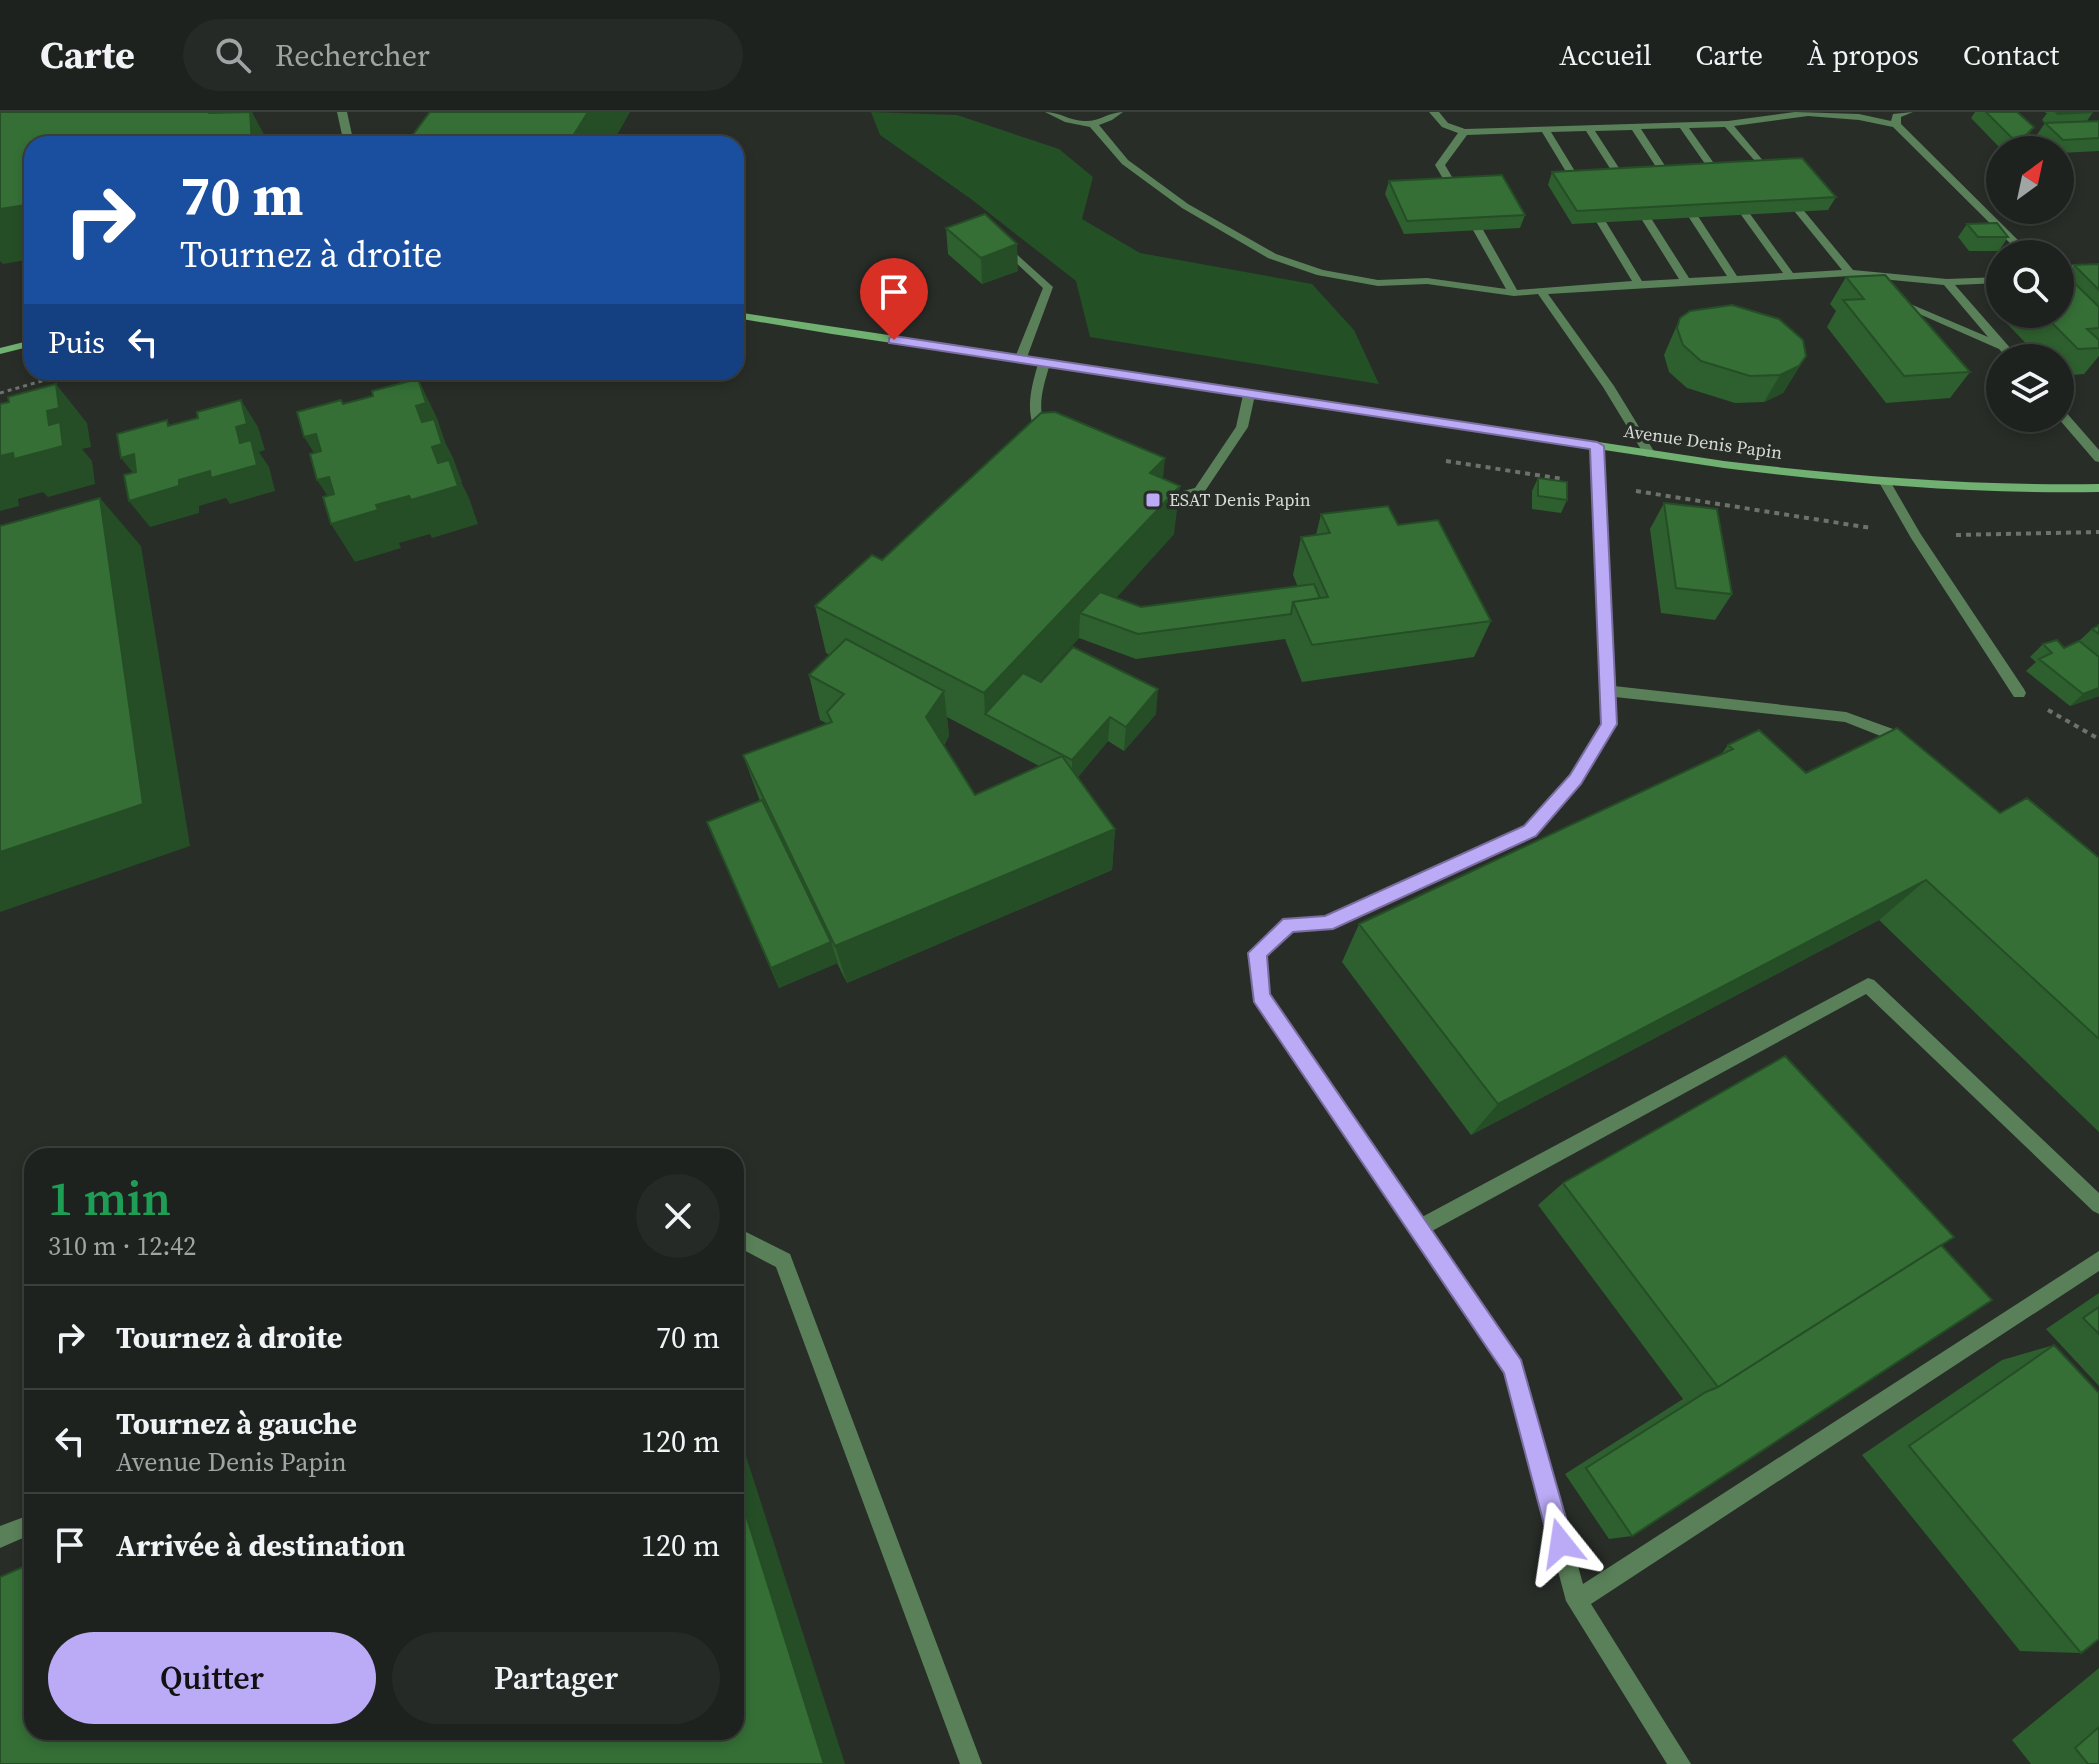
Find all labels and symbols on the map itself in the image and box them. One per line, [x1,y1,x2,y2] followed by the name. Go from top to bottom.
[1986,136,2074,224] north arrow
[860,258,928,340] pin
[1622,418,1784,465] street label: Avenue Denis Papin
[1169,487,1311,512] place label: ESAT Denis Papin
[1144,491,1162,509] marker: ESAT Denis Papin
[1519,1501,1603,1585] position arrow

